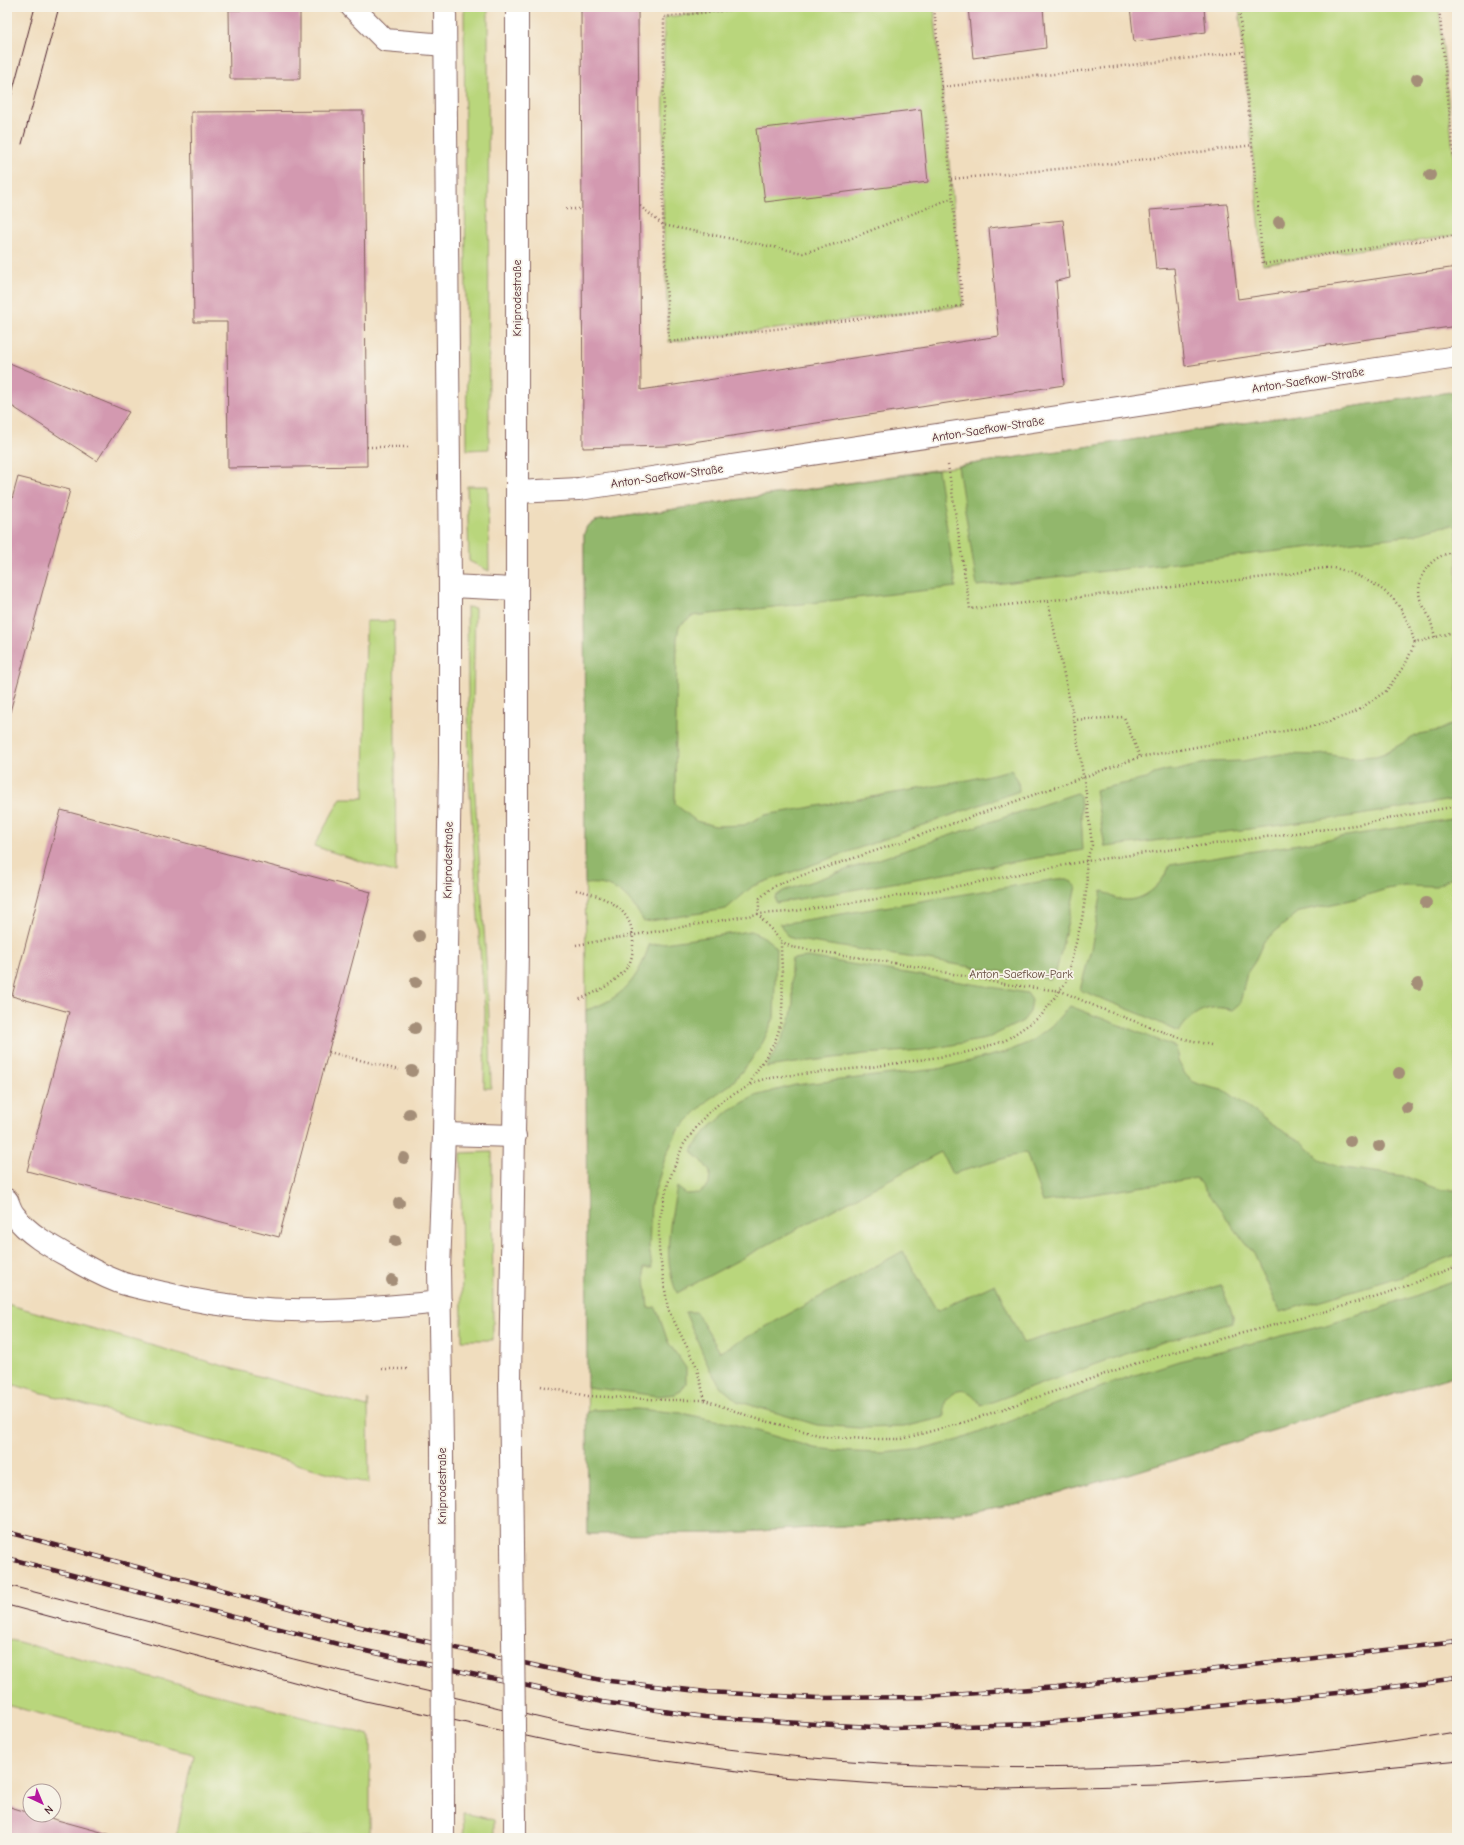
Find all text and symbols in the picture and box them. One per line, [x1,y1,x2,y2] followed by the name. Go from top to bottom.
[510,259,524,337] street label: Kniprodestraße
[1251,364,1365,396] street label: Anton-Saefkow-Straße
[931,413,1045,445] street label: Anton-Saefkow-Straße
[610,461,724,491] street label: Anton-Saefkow-Straße
[440,821,456,899] street label: Kniprodestraße
[969,967,1073,981] park label: Anton-Saefkow-Park
[435,1447,449,1525] street label: Kniprodestraße
[22,1783,62,1823] north arrow
[41,1803,56,1817] text: N

